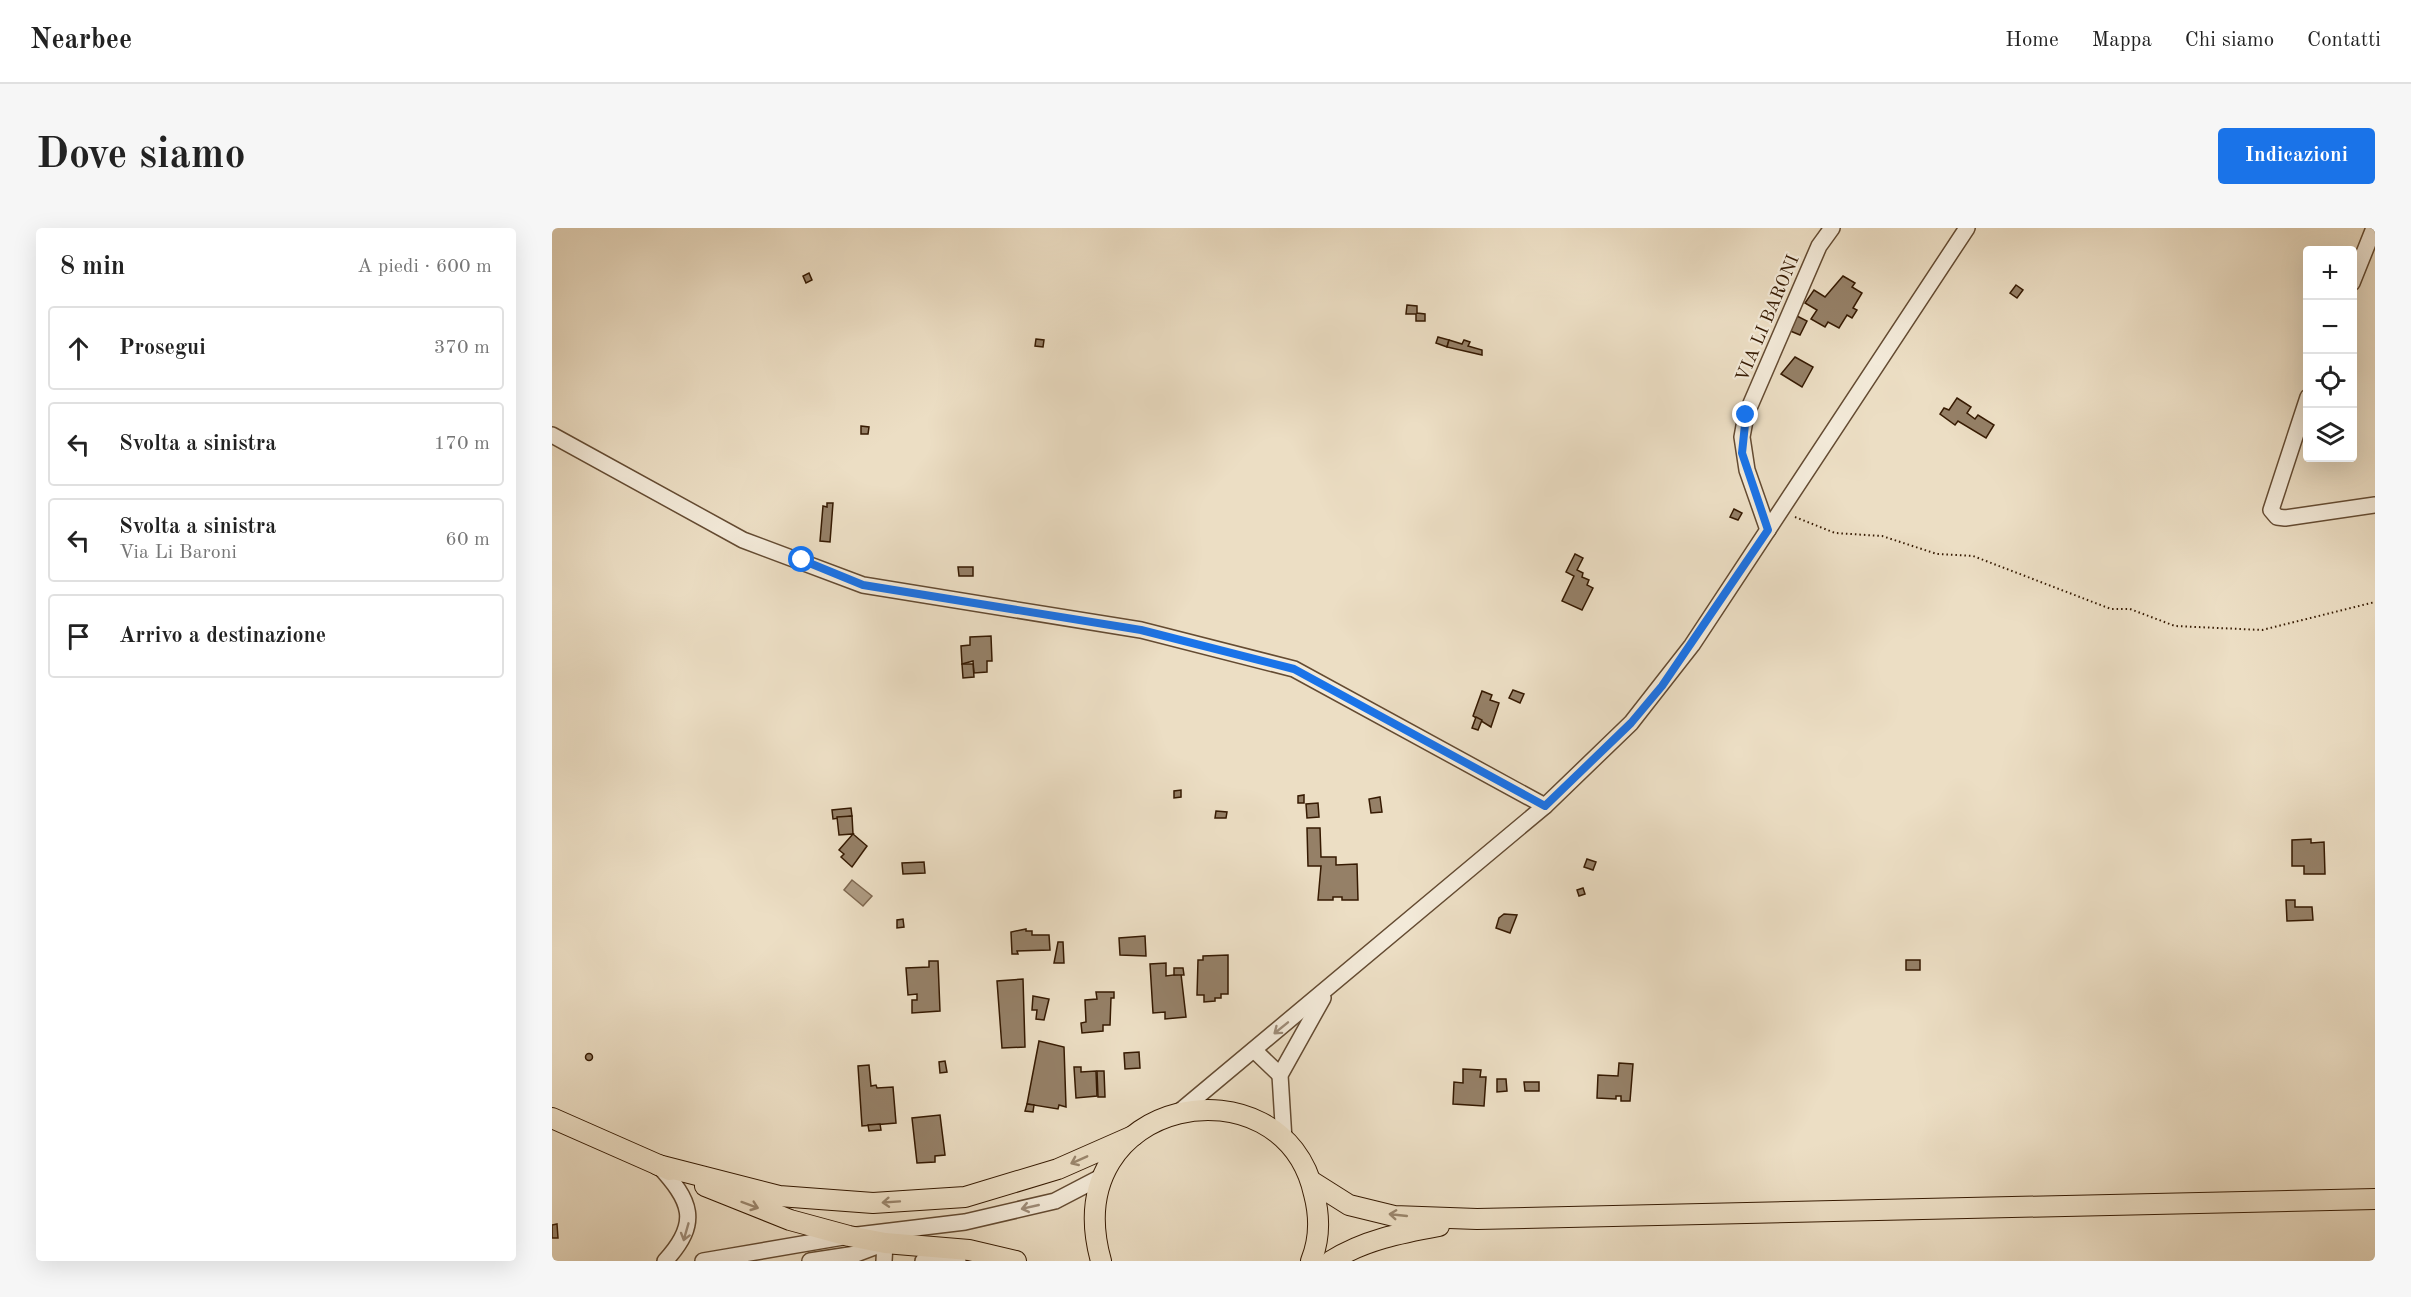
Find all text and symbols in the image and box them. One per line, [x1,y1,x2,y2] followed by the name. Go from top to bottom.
[30,27,132,55] text: Nearbee
[2005,30,2059,51] text: Home
[2092,30,2152,51] text: Mappa
[2185,30,2274,51] text: Chi siamo
[2307,30,2381,51] text: Contatti
[2218,128,2375,184] button: Indicazioni
[36,135,246,177] text: Dove siamo
[2303,246,2357,462] map controls
[2303,246,2357,300] button: +
[1733,252,1803,384] street label: VIA LI BARONI
[60,254,125,280] text: 8 min
[357,257,492,277] text: A piedi · 600 m
[2303,300,2357,354] button: −
[62,332,95,365] icon: ahead
[119,337,206,359] text: Prosegui
[434,338,490,358] text: 370 m
[2303,354,2357,408] button: locate
[1732,401,1758,427] route end
[2303,408,2357,462] button: layers
[62,428,95,461] icon: left
[119,433,277,455] text: Svolta a sinistra
[434,434,490,454] text: 170 m
[119,516,277,538] text: Svolta a sinistra
[62,524,95,557] icon: left
[445,530,490,550] text: 60 m
[119,543,237,563] text: Via Li Baroni
[788,546,814,572] route start
[62,620,95,653] icon: arrive
[119,625,326,647] text: Arrivo a destinazione
[1273,1021,1289,1034] one-way arrow
[1071,1154,1089,1166] one-way arrow
[881,1197,901,1208] one-way arrow
[740,1200,759,1211] one-way arrow
[1021,1201,1040,1213] one-way arrow
[1388,1209,1408,1220] one-way arrow
[679,1222,691,1241] one-way arrow

